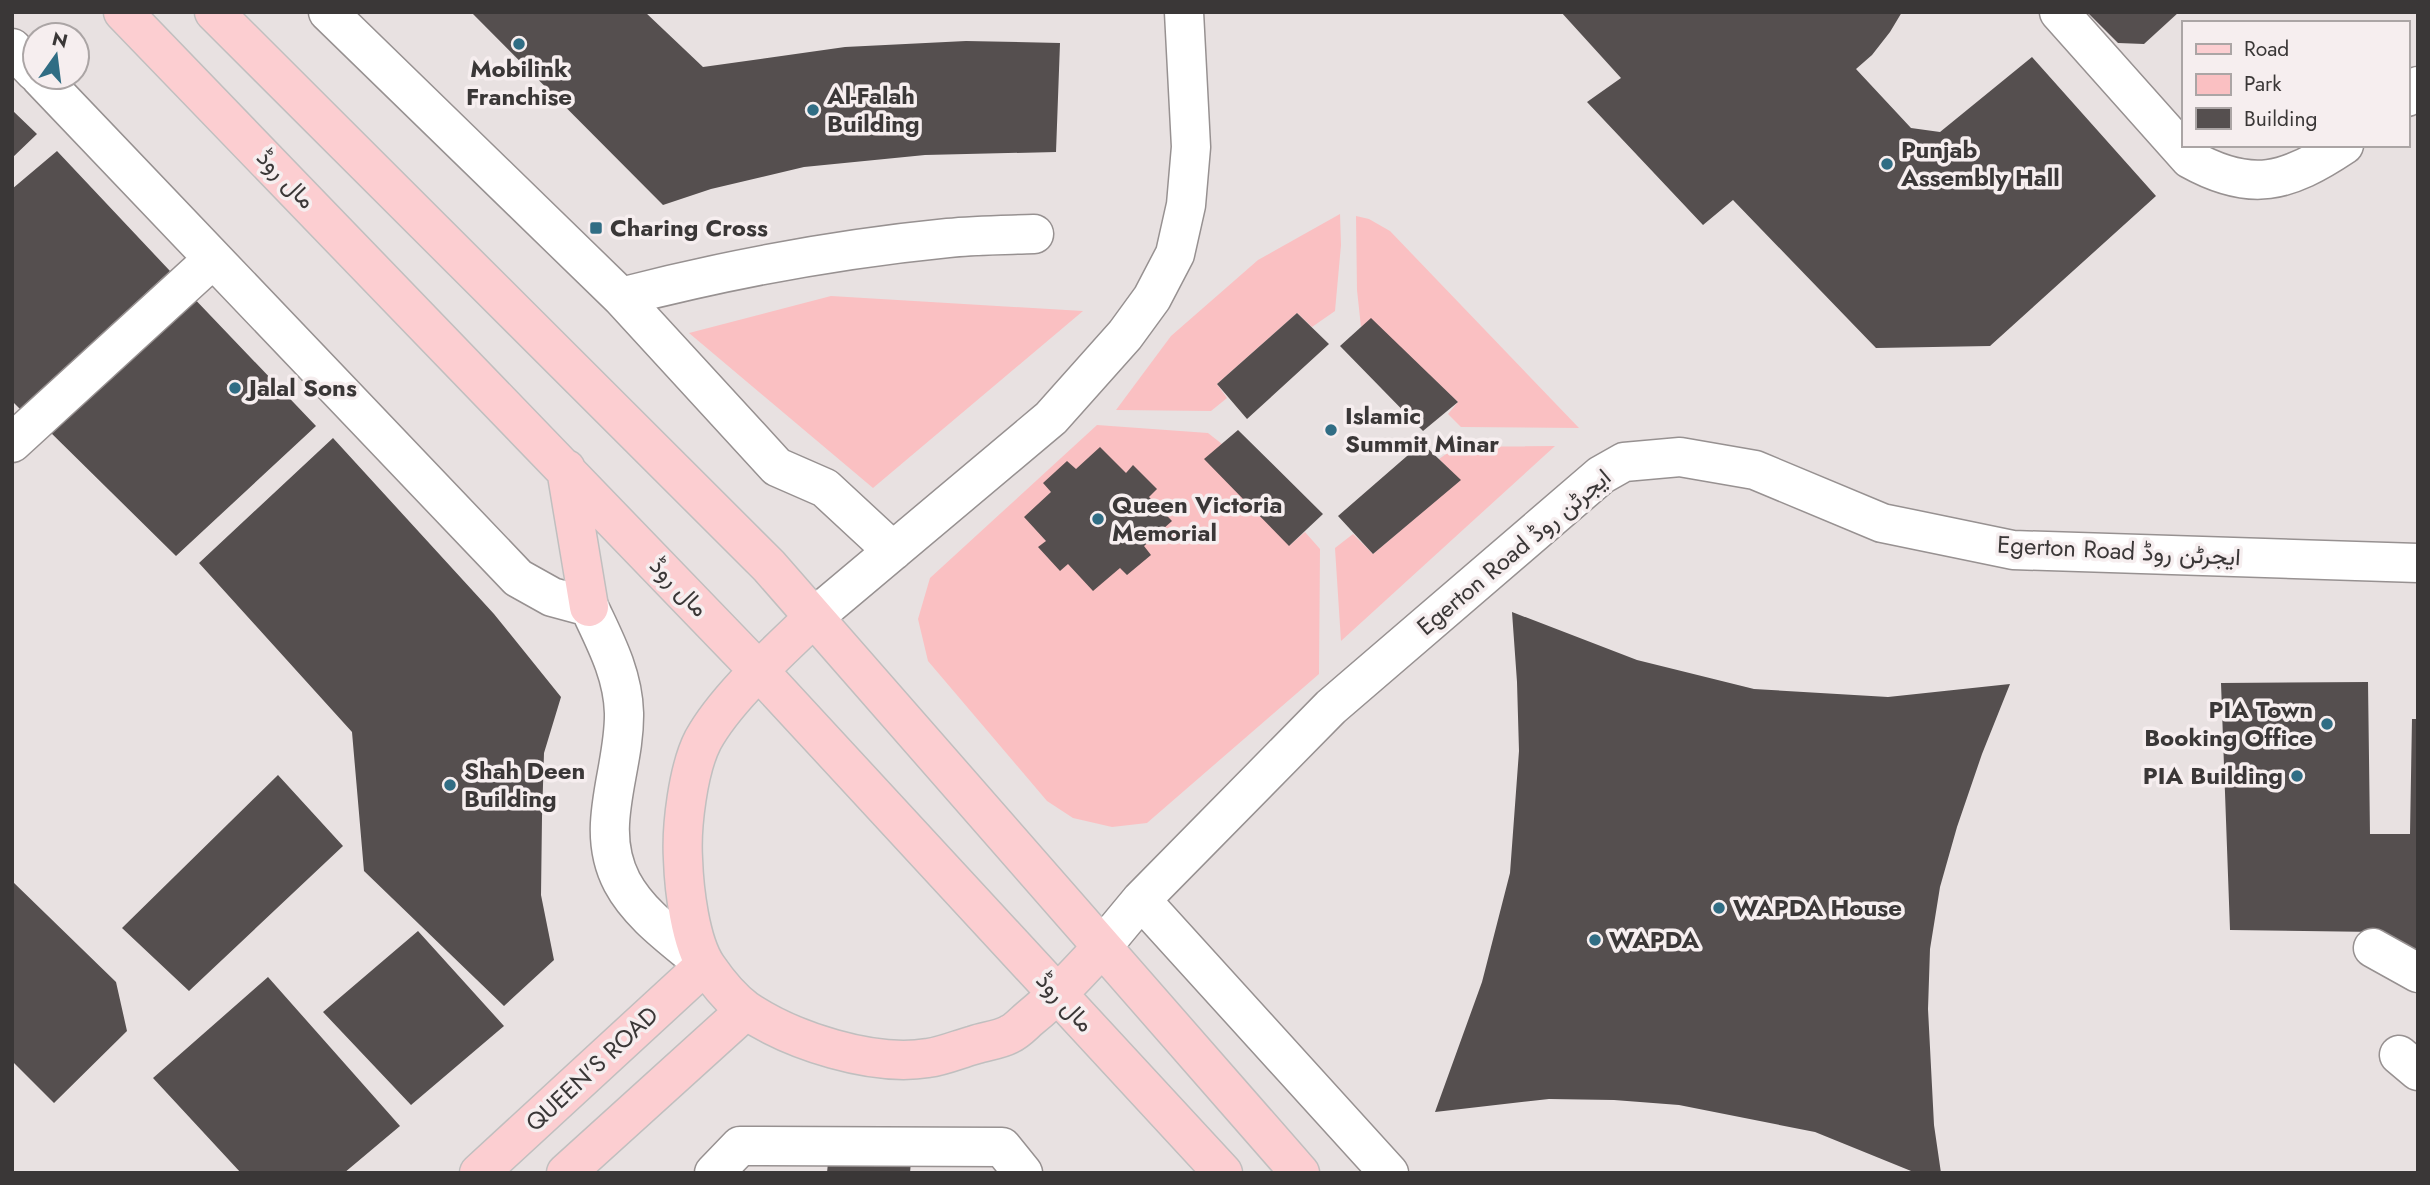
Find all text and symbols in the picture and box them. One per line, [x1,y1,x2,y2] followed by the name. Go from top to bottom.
[21,21,91,91] north arrow
[2182,21,2409,147] legend
[49,25,71,55] text: N
[2244,34,2289,64] text: Road
[511,36,527,52] marker: Mobilink Franchise
[466,51,572,114] place label: Mobilink Franchise
[2244,69,2282,99] text: Park
[826,78,920,141] place label: Al-Falah Building
[805,102,821,118] marker: Al-Falah Building
[2244,104,2317,134] text: Building
[1900,132,2060,195] place label: Punjab Assembly Hall
[249,141,324,217] street label: مال روڈ
[1879,156,1895,172] marker: Punjab Assembly Hall
[610,210,768,245] place label: Charing Cross
[588,220,604,236] marker: Charing Cross
[245,370,357,405] place label: Jalal Sons
[227,380,243,396] marker: Jalal Sons
[1345,398,1499,461] place label: Islamic Summit Minar
[1323,422,1339,438] marker: Islamic Summit Minar
[1409,460,1618,643] street label: Egerton Road ایجرٹن روڈ
[1112,487,1282,550] place label: Queen Victoria Memorial
[1090,511,1106,527] marker: Queen Victoria Memorial
[1996,527,2242,574] street label: Egerton Road ایجرٹن روڈ
[642,549,717,625] street label: مال روڈ
[2144,692,2313,755] place label: PIA Town Booking Office
[2319,716,2335,732] marker: PIA Town Booking Office
[464,753,585,816] place label: Shah Deen Building
[2143,758,2283,793] place label: PIA Building
[2289,768,2305,784] marker: PIA Building
[442,777,458,793] marker: Shah Deen Building
[1733,890,1902,925] place label: WAPDA House
[1711,900,1727,916] marker: WAPDA House
[1609,922,1700,957] place label: WAPDA
[1587,932,1603,948] marker: WAPDA
[1028,964,1103,1040] street label: مال روڈ
[518,998,666,1139] street label: QUEEN'S ROAD

